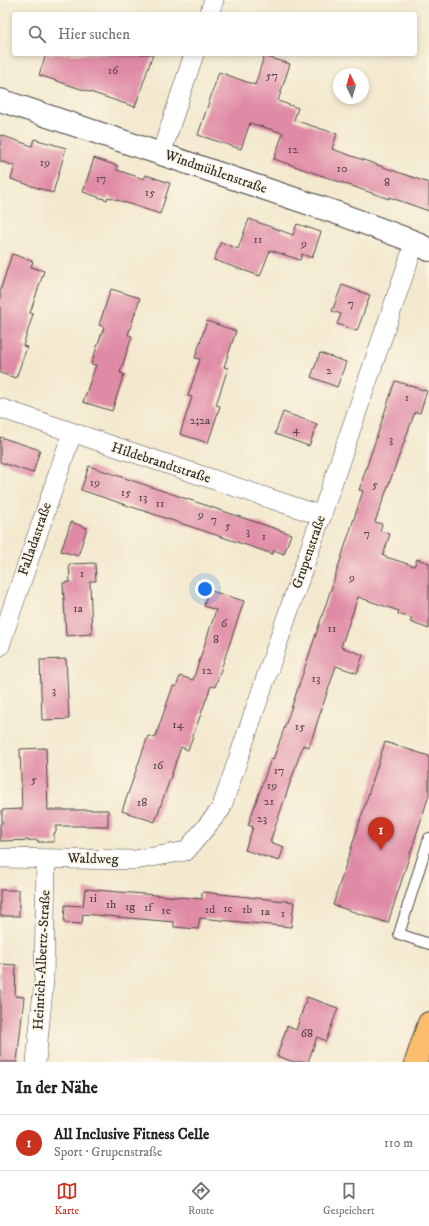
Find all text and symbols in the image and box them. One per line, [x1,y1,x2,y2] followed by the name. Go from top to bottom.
[12,12,417,56] search box
[26,23,48,45] icon: search
[58,25,130,44] text: Hier suchen
[108,63,119,78] house number: 16
[266,68,278,83] house number: 57
[333,68,369,104] north arrow
[288,142,298,157] house number: 12
[162,146,270,198] street label: Windmühlenstraße
[40,155,50,170] house number: 19
[337,161,347,176] house number: 10
[96,171,106,186] house number: 17
[384,175,390,190] house number: 8
[145,185,155,200] house number: 15
[254,232,262,247] house number: 11
[300,236,307,251] house number: 9
[348,296,354,311] house number: 7
[326,363,332,378] house number: 2
[405,390,409,405] house number: 1
[190,413,211,428] house number: 2;2a
[293,422,301,437] house number: 4
[389,432,393,447] house number: 3
[109,438,213,488] street label: Hildebrandtstraße
[90,475,100,490] house number: 19
[372,477,378,492] house number: 5
[121,485,131,500] house number: 15
[139,490,147,505] house number: 13
[156,496,164,511] house number: 11
[14,500,56,578] street label: Falladastraße
[197,507,204,522] house number: 9
[211,512,217,527] house number: 7
[288,513,330,591] street label: Grupenstraße
[225,518,231,533] house number: 5
[246,524,250,539] house number: 3
[364,526,370,541] house number: 7
[262,529,266,544] house number: 1
[80,566,84,581] house number: 1
[348,570,355,585] house number: 9
[195,579,215,599] your location
[73,601,84,616] house number: 1a
[221,616,228,631] house number: 6
[328,621,336,636] house number: 11
[213,632,219,647] house number: 8
[202,663,212,678] house number: 12
[312,671,320,686] house number: 13
[52,683,56,698] house number: 3
[172,717,185,732] house number: 14
[295,719,305,734] house number: 15
[153,758,164,773] house number: 16
[274,763,284,778] house number: 17
[31,772,37,787] house number: 5
[267,778,277,793] house number: 19
[264,794,274,809] house number: 21
[137,795,147,810] house number: 18
[257,811,267,826] house number: 23
[368,817,394,850] pin: 1
[67,850,119,868] street label: Waldweg
[29,889,55,1031] street label: Heinrich-Albertz-Straße
[89,891,97,906] house number: 1i
[106,897,117,912] house number: 1h
[125,899,135,914] house number: 1g
[144,900,154,915] house number: 1f
[223,901,233,916] house number: 1c
[205,902,215,917] house number: 1d
[242,902,252,917] house number: 1b
[161,903,171,918] house number: 1e
[260,904,271,919] house number: 1a
[281,906,285,921] house number: 1
[301,1026,313,1041] house number: 68
[16,1077,98,1099] text: In der Nähe
[54,1125,209,1144] text: All Inclusive Fitness Celle
[27,1135,31,1151] text: 1
[384,1135,413,1151] text: 110 m
[54,1144,162,1160] text: Sport · Grupenstraße
[54,1180,79,1218] tab: Karte
[188,1180,214,1218] tab: Route
[323,1180,375,1218] tab: Gespeichert

